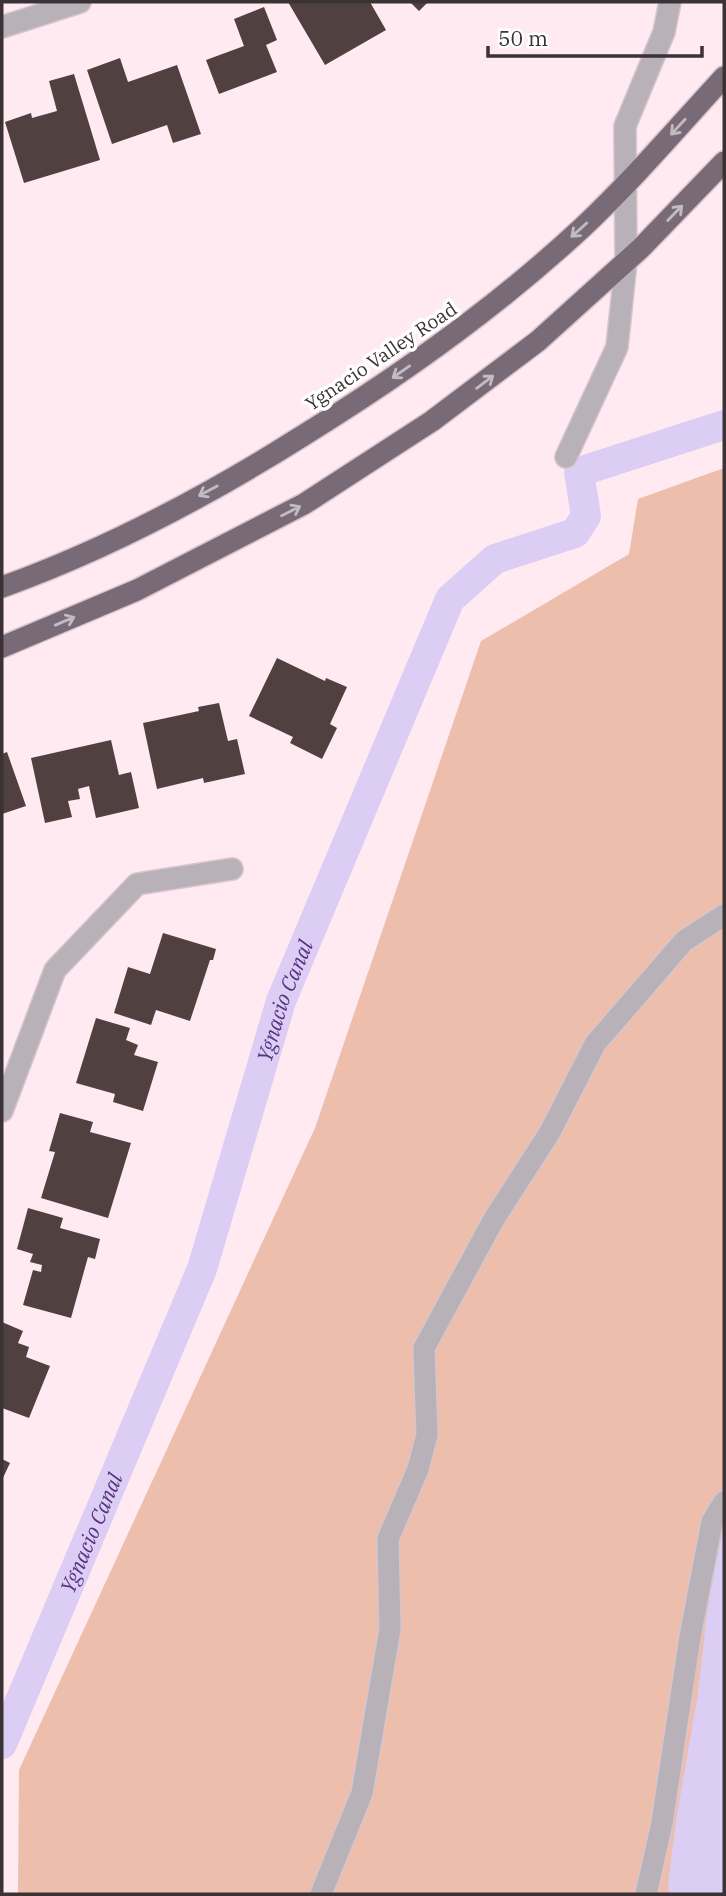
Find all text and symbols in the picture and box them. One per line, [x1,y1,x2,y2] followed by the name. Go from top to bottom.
[488,14,702,58] scale bar
[498,24,548,52] text: 50 m
[670,118,687,135] one-way arrow
[666,205,683,222] one-way arrow
[570,222,588,238] one-way arrow
[301,296,461,416] street label: Ygnacio Valley Road
[392,365,411,379] one-way arrow
[475,374,493,389] one-way arrow
[198,485,219,498] one-way arrow
[280,503,301,517] one-way arrow
[53,613,75,626] one-way arrow
[250,935,320,1065] water label: Ygnacio Canal
[53,1468,129,1597] water label: Ygnacio Canal

